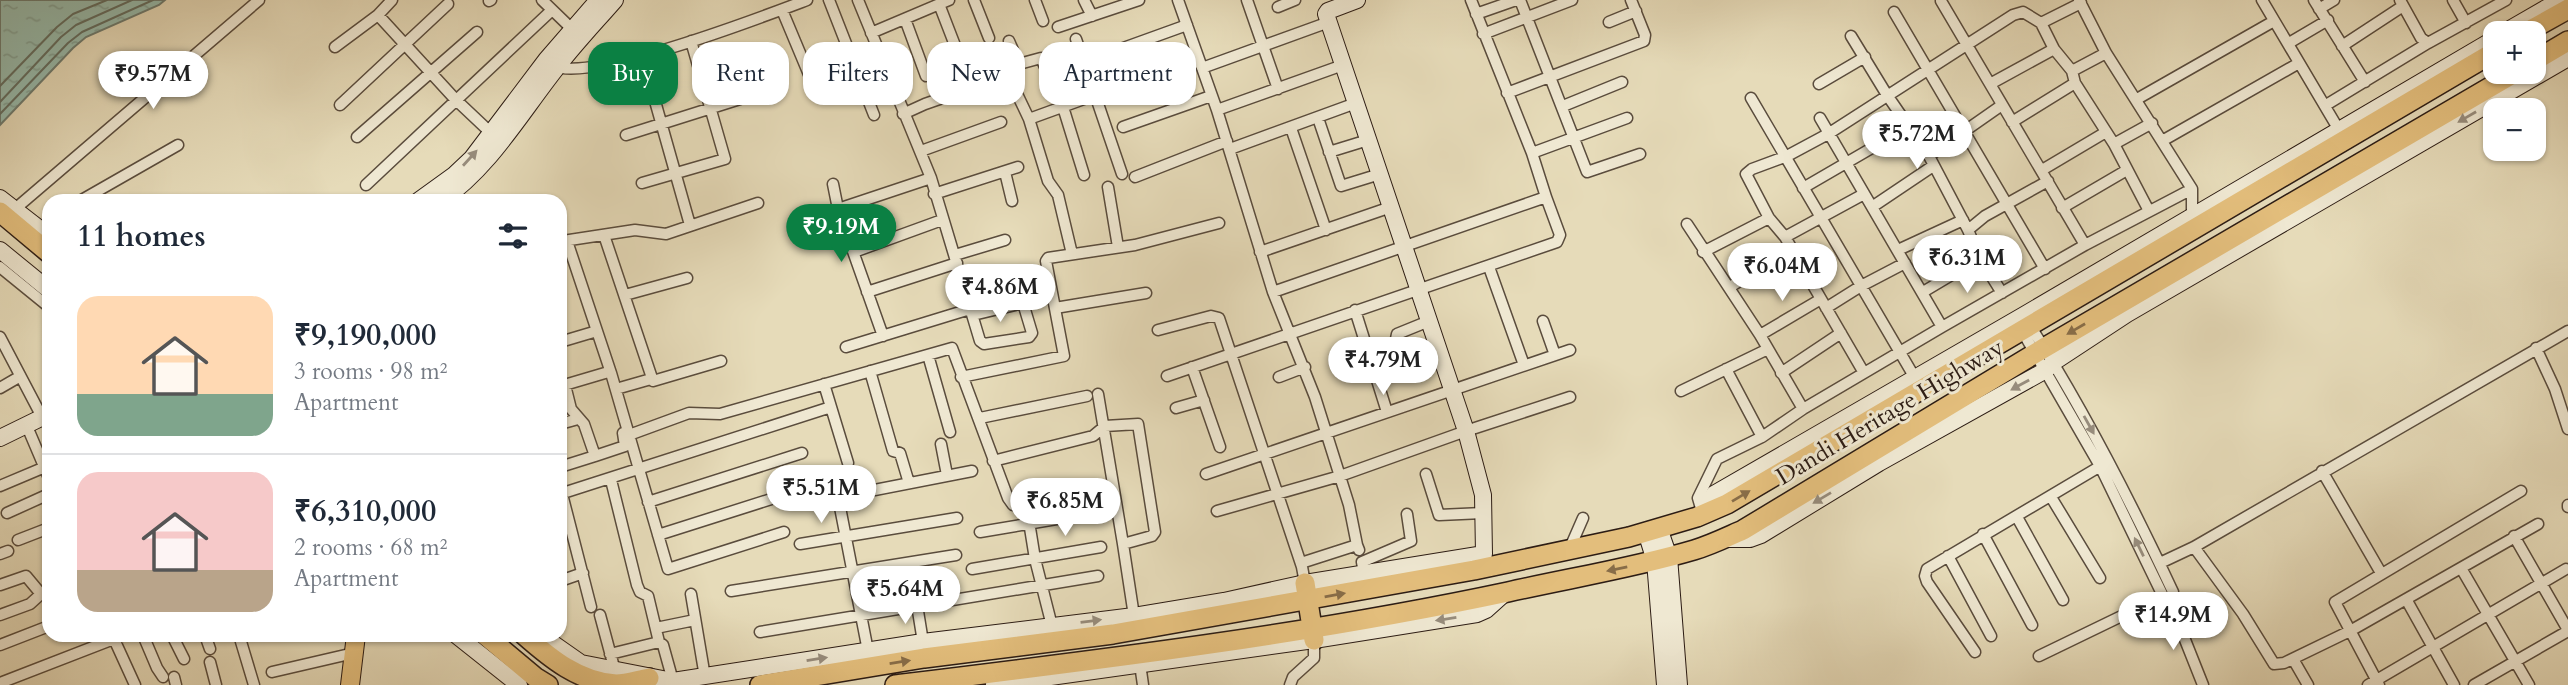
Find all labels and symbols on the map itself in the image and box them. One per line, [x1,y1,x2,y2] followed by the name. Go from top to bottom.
[96,52,210,111] pin: ₹9.57M
[1860,111,1974,171] pin: ₹5.72M
[2457,111,2477,123] one-way arrow
[462,149,478,167] one-way arrow
[784,204,898,264] pin: ₹9.19M
[1910,236,2024,295] pin: ₹6.31M
[1725,244,1839,303] pin: ₹6.04M
[943,264,1057,324] pin: ₹4.86M
[2067,323,2086,335] one-way arrow
[1770,331,2010,493] street label: Dandi Heritage Highway
[1326,338,1440,397] pin: ₹4.79M
[2010,379,2029,391] one-way arrow
[2083,415,2095,434] one-way arrow
[764,466,878,525] pin: ₹5.51M
[1008,478,1122,538] pin: ₹6.85M
[1731,490,1750,502] one-way arrow
[1813,491,1832,504] one-way arrow
[2133,537,2145,557] one-way arrow
[1606,563,1628,574] one-way arrow
[848,566,962,626] pin: ₹5.64M
[1324,590,1346,601] one-way arrow
[2116,592,2230,652] pin: ₹14.9M
[1435,614,1457,625] one-way arrow
[1080,616,1102,627] one-way arrow
[806,653,828,664] one-way arrow
[889,656,911,667] one-way arrow

